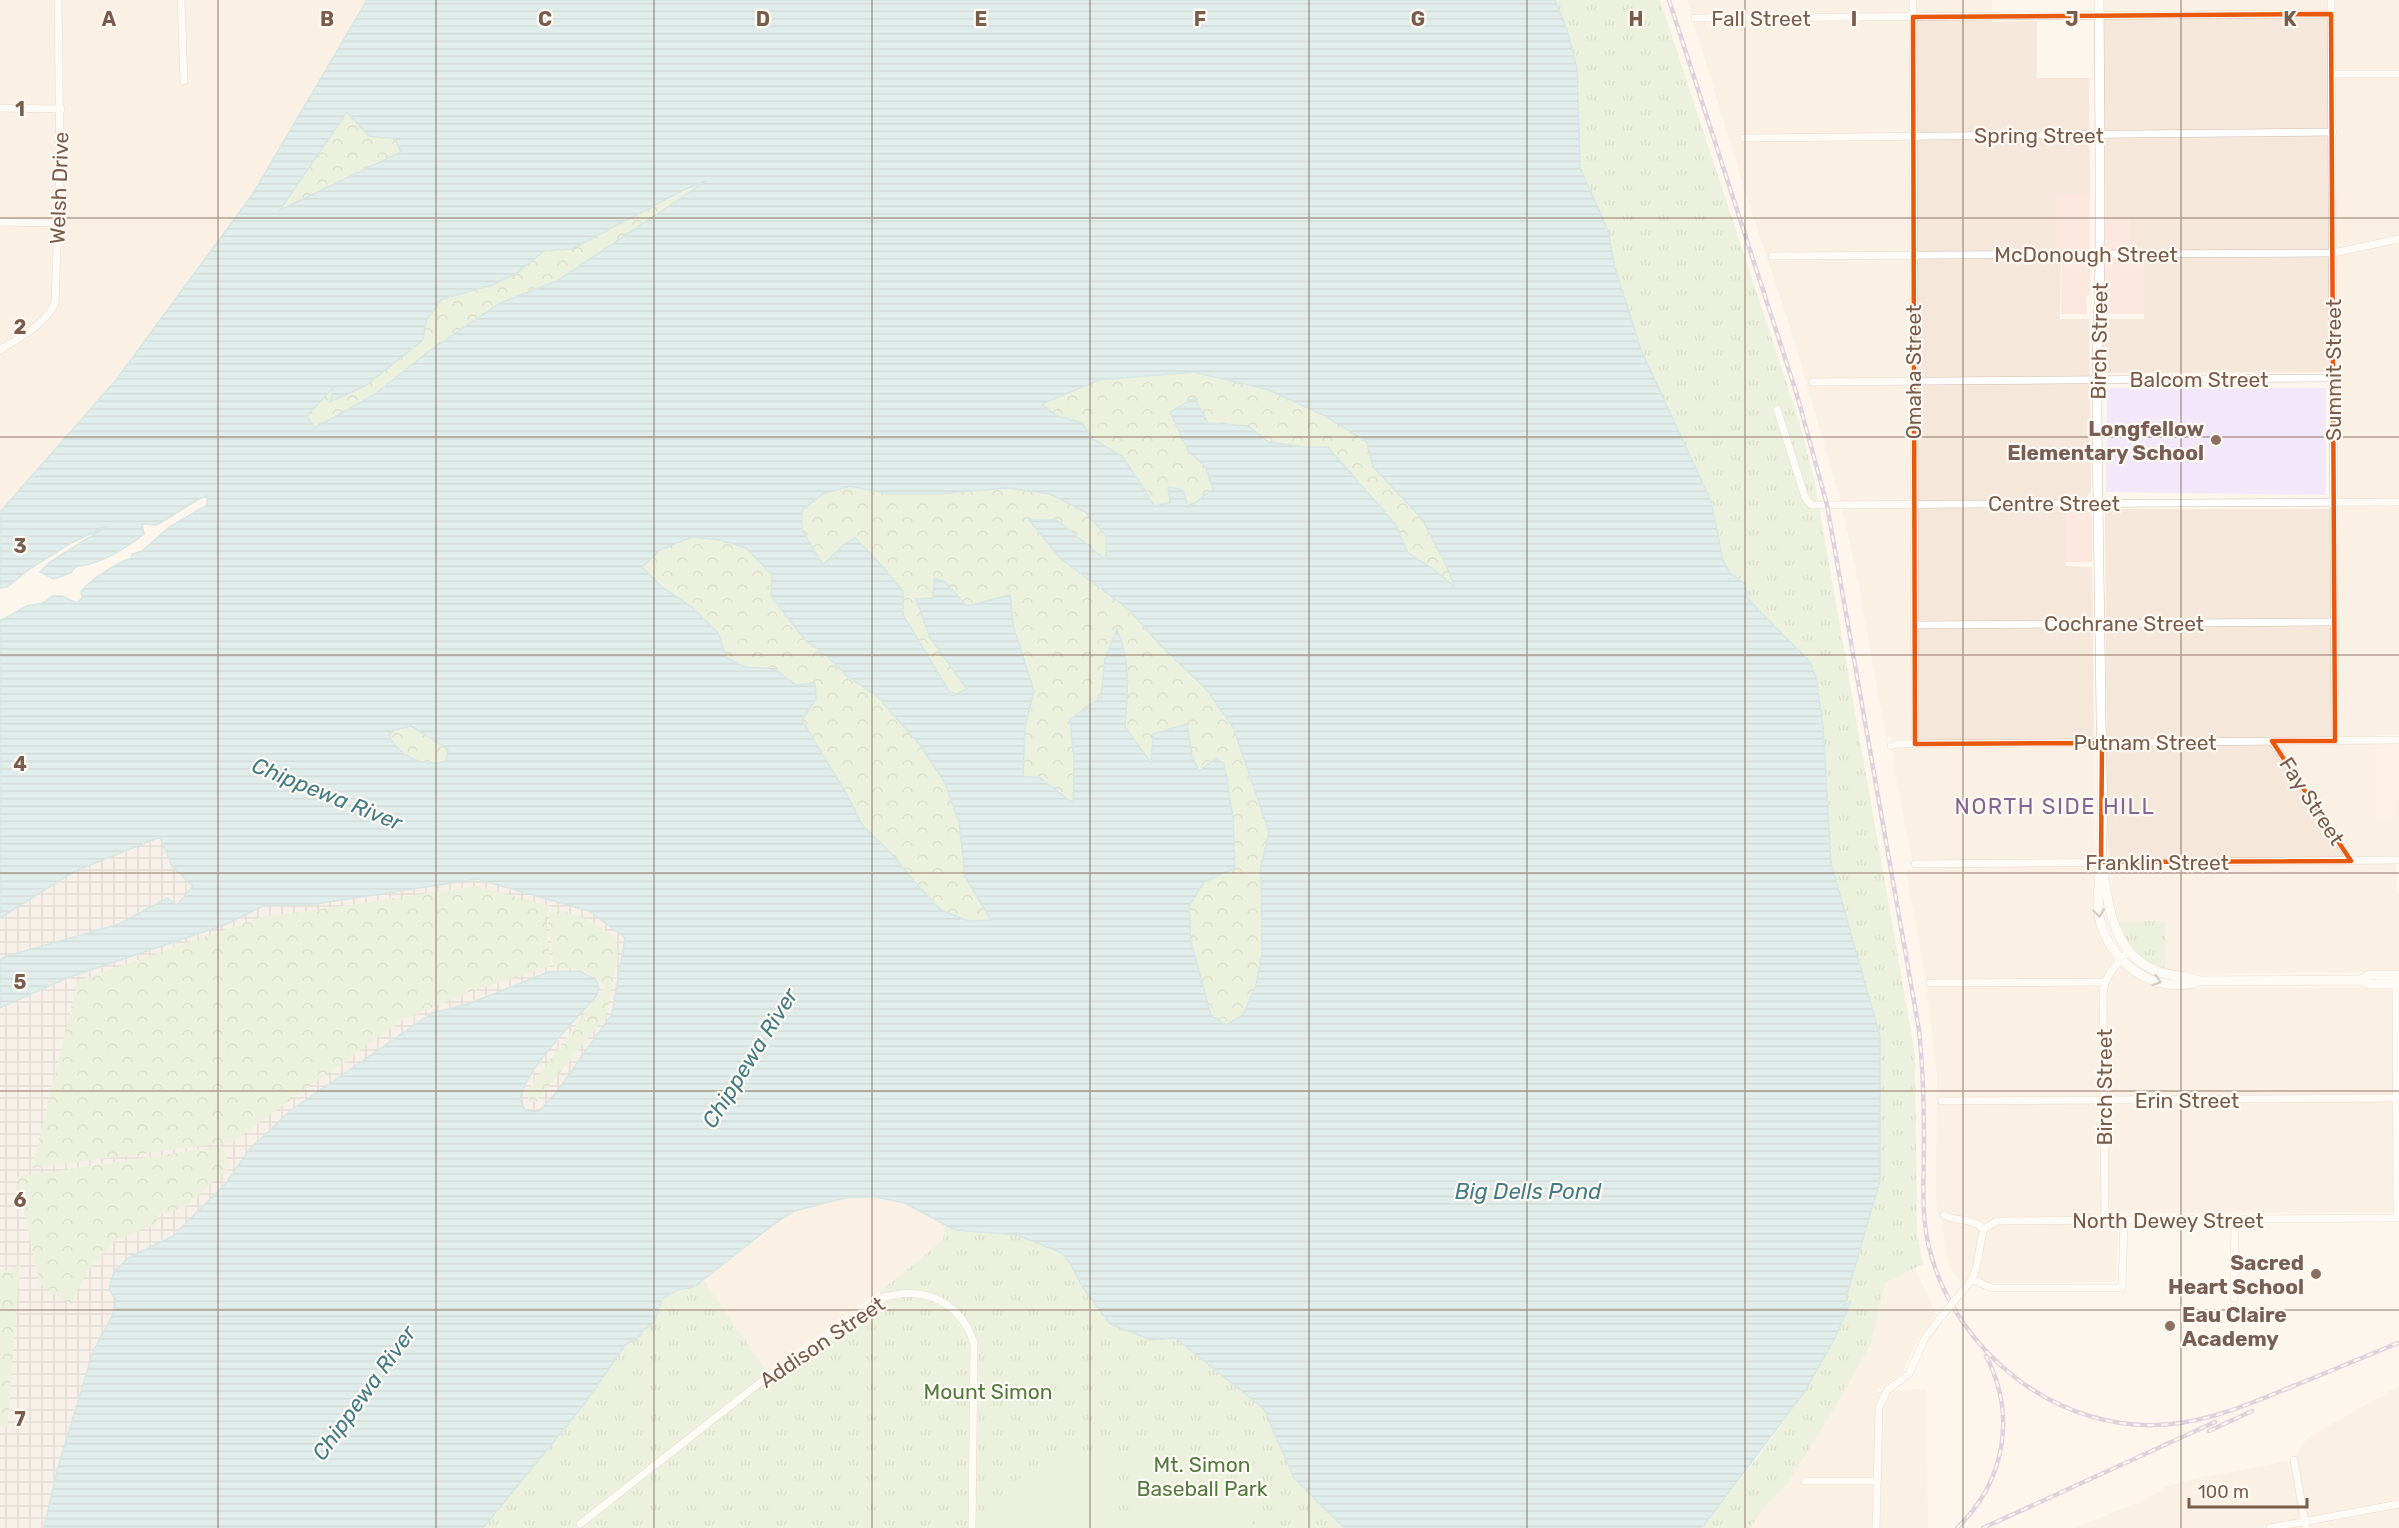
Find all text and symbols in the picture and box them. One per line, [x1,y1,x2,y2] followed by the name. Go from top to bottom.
[1711,6,1811,31] street label: Fall Street
[102,7,117,31] text: A
[320,7,334,31] text: B
[538,7,552,31] text: C
[756,7,770,31] text: D
[975,7,987,31] text: E
[1194,7,1206,31] text: F
[1411,7,1425,31] text: G
[1629,7,1643,31] text: H
[1851,7,1857,31] text: I
[2065,7,2079,31] text: J
[2283,7,2297,31] text: K
[15,97,25,121] text: 1
[1974,123,2104,148] street label: Spring Street
[45,131,73,245] street label: Welsh Drive
[1994,242,2178,267] street label: McDonough Street
[2085,282,2113,400] street label: Birch Street
[2321,299,2346,441] street label: Summit Street
[1901,305,1926,439] street label: Omaha Street
[14,315,27,339] text: 2
[2130,367,2268,392] street label: Balcom Street
[2007,416,2204,465] place label: Longfellow Elementary School
[2209,433,2223,447] marker: Longfellow Elementary School
[1988,491,2120,516] street label: Centre Street
[13,534,27,558] text: 3
[2044,611,2204,636] street label: Cochrane Street
[2073,730,2217,755] street label: Putnam Street
[13,752,27,776] text: 4
[248,752,408,837] water label: Chippewa River
[2274,752,2350,850] street label: Fay Street
[1955,793,2155,820] district label: NORTH SIDE HILL
[2085,850,2229,875] street label: Franklin Street
[2093,909,2105,918] one-way arrow
[14,970,27,994] text: 5
[2151,974,2162,986] one-way arrow
[696,982,805,1133] water label: Chippewa River
[2092,1028,2117,1146] street label: Birch Street
[2135,1088,2239,1113] street label: Erin Street
[1455,1178,1602,1205] water label: Big Dells Pond
[13,1188,27,1212] text: 6
[2072,1208,2264,1233] street label: North Dewey Street
[2168,1250,2304,1299] place label: Sacred Heart School
[2309,1267,2323,1281] marker: Sacred Heart School
[755,1291,889,1393] street label: Addison Street
[2182,1302,2287,1351] place label: Eau Claire Academy
[306,1319,423,1466] water label: Chippewa River
[2163,1319,2177,1333] marker: Eau Claire Academy
[924,1379,1052,1404] park label: Mount Simon
[14,1407,26,1431] text: 7
[1136,1452,1268,1501] park label: Mt. Simon Baseball Park
[2189,1471,2308,1509] scale bar
[2198,1481,2249,1503] text: 100 m

